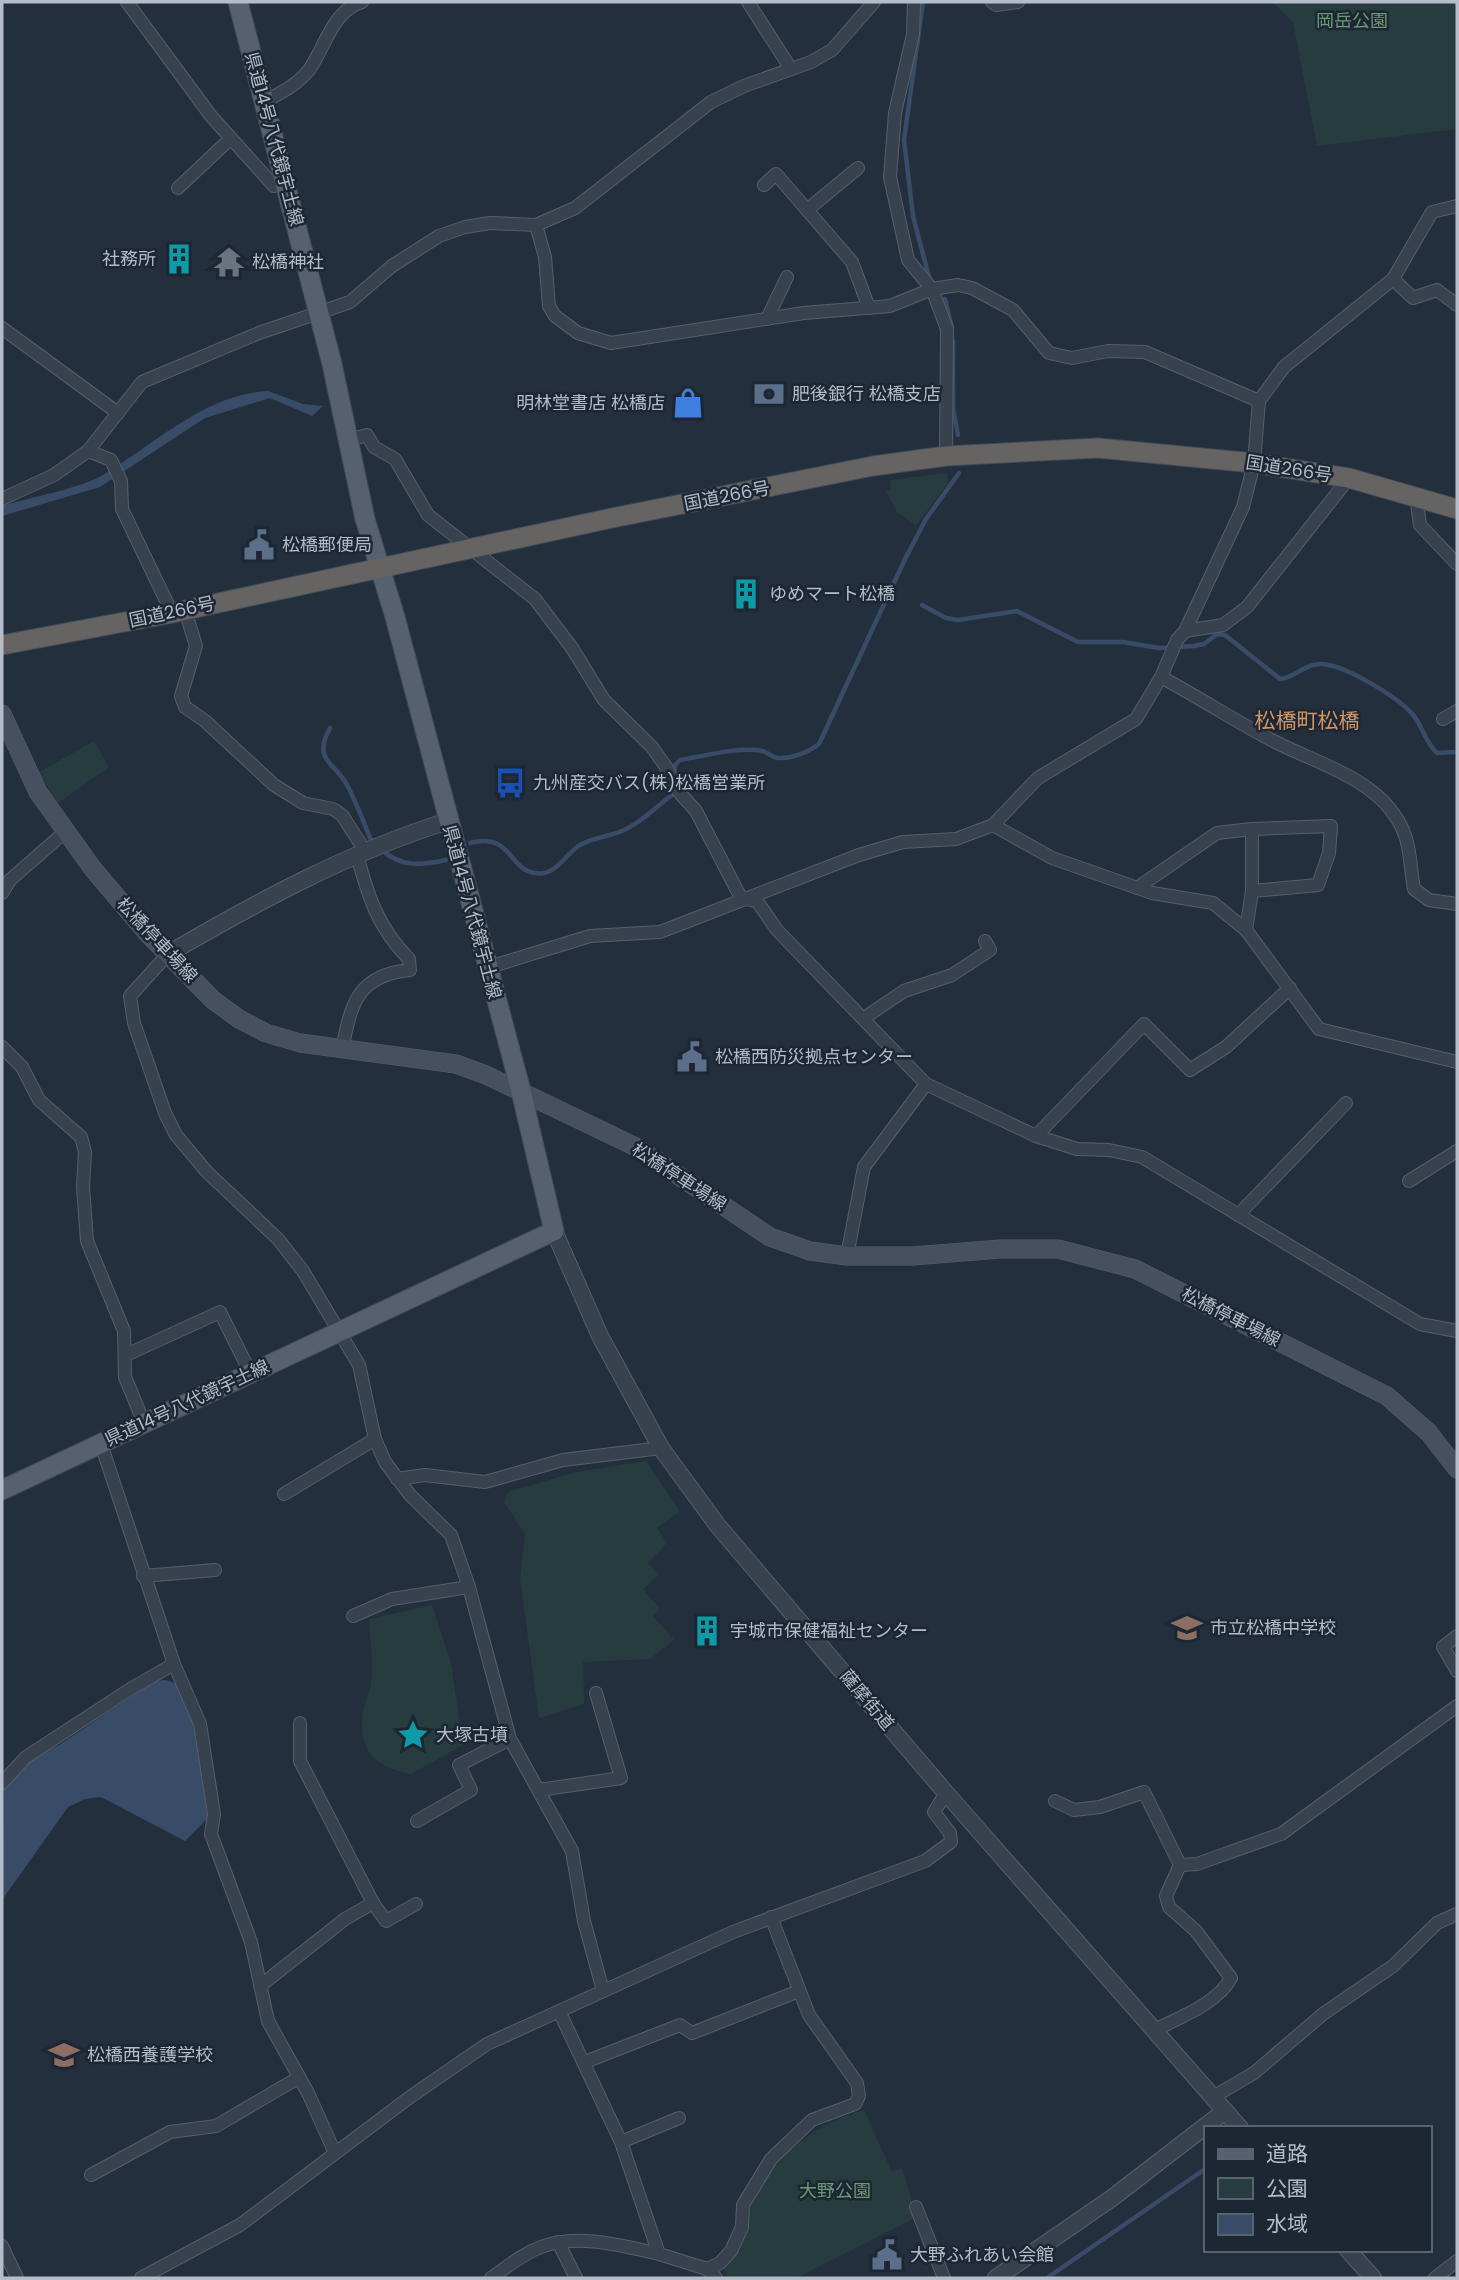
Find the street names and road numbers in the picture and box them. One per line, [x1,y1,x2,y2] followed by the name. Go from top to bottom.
[239,49,310,229] street label: 県道14号八代鏡宇土線
[1244,449,1334,488] street label: 国道266号
[682,475,772,516] street label: 国道266号
[127,590,217,633] street label: 国道266号
[437,822,508,1002] street label: 県道14号八代鏡宇土線
[111,892,203,988] street label: 松橋停車場線
[627,1137,731,1216] street label: 松橋停車場線
[1177,1281,1285,1352] street label: 松橋停車場線
[100,1353,273,1452] street label: 県道14号八代鏡宇土線
[835,1664,900,1735] street label: 薩摩街道

